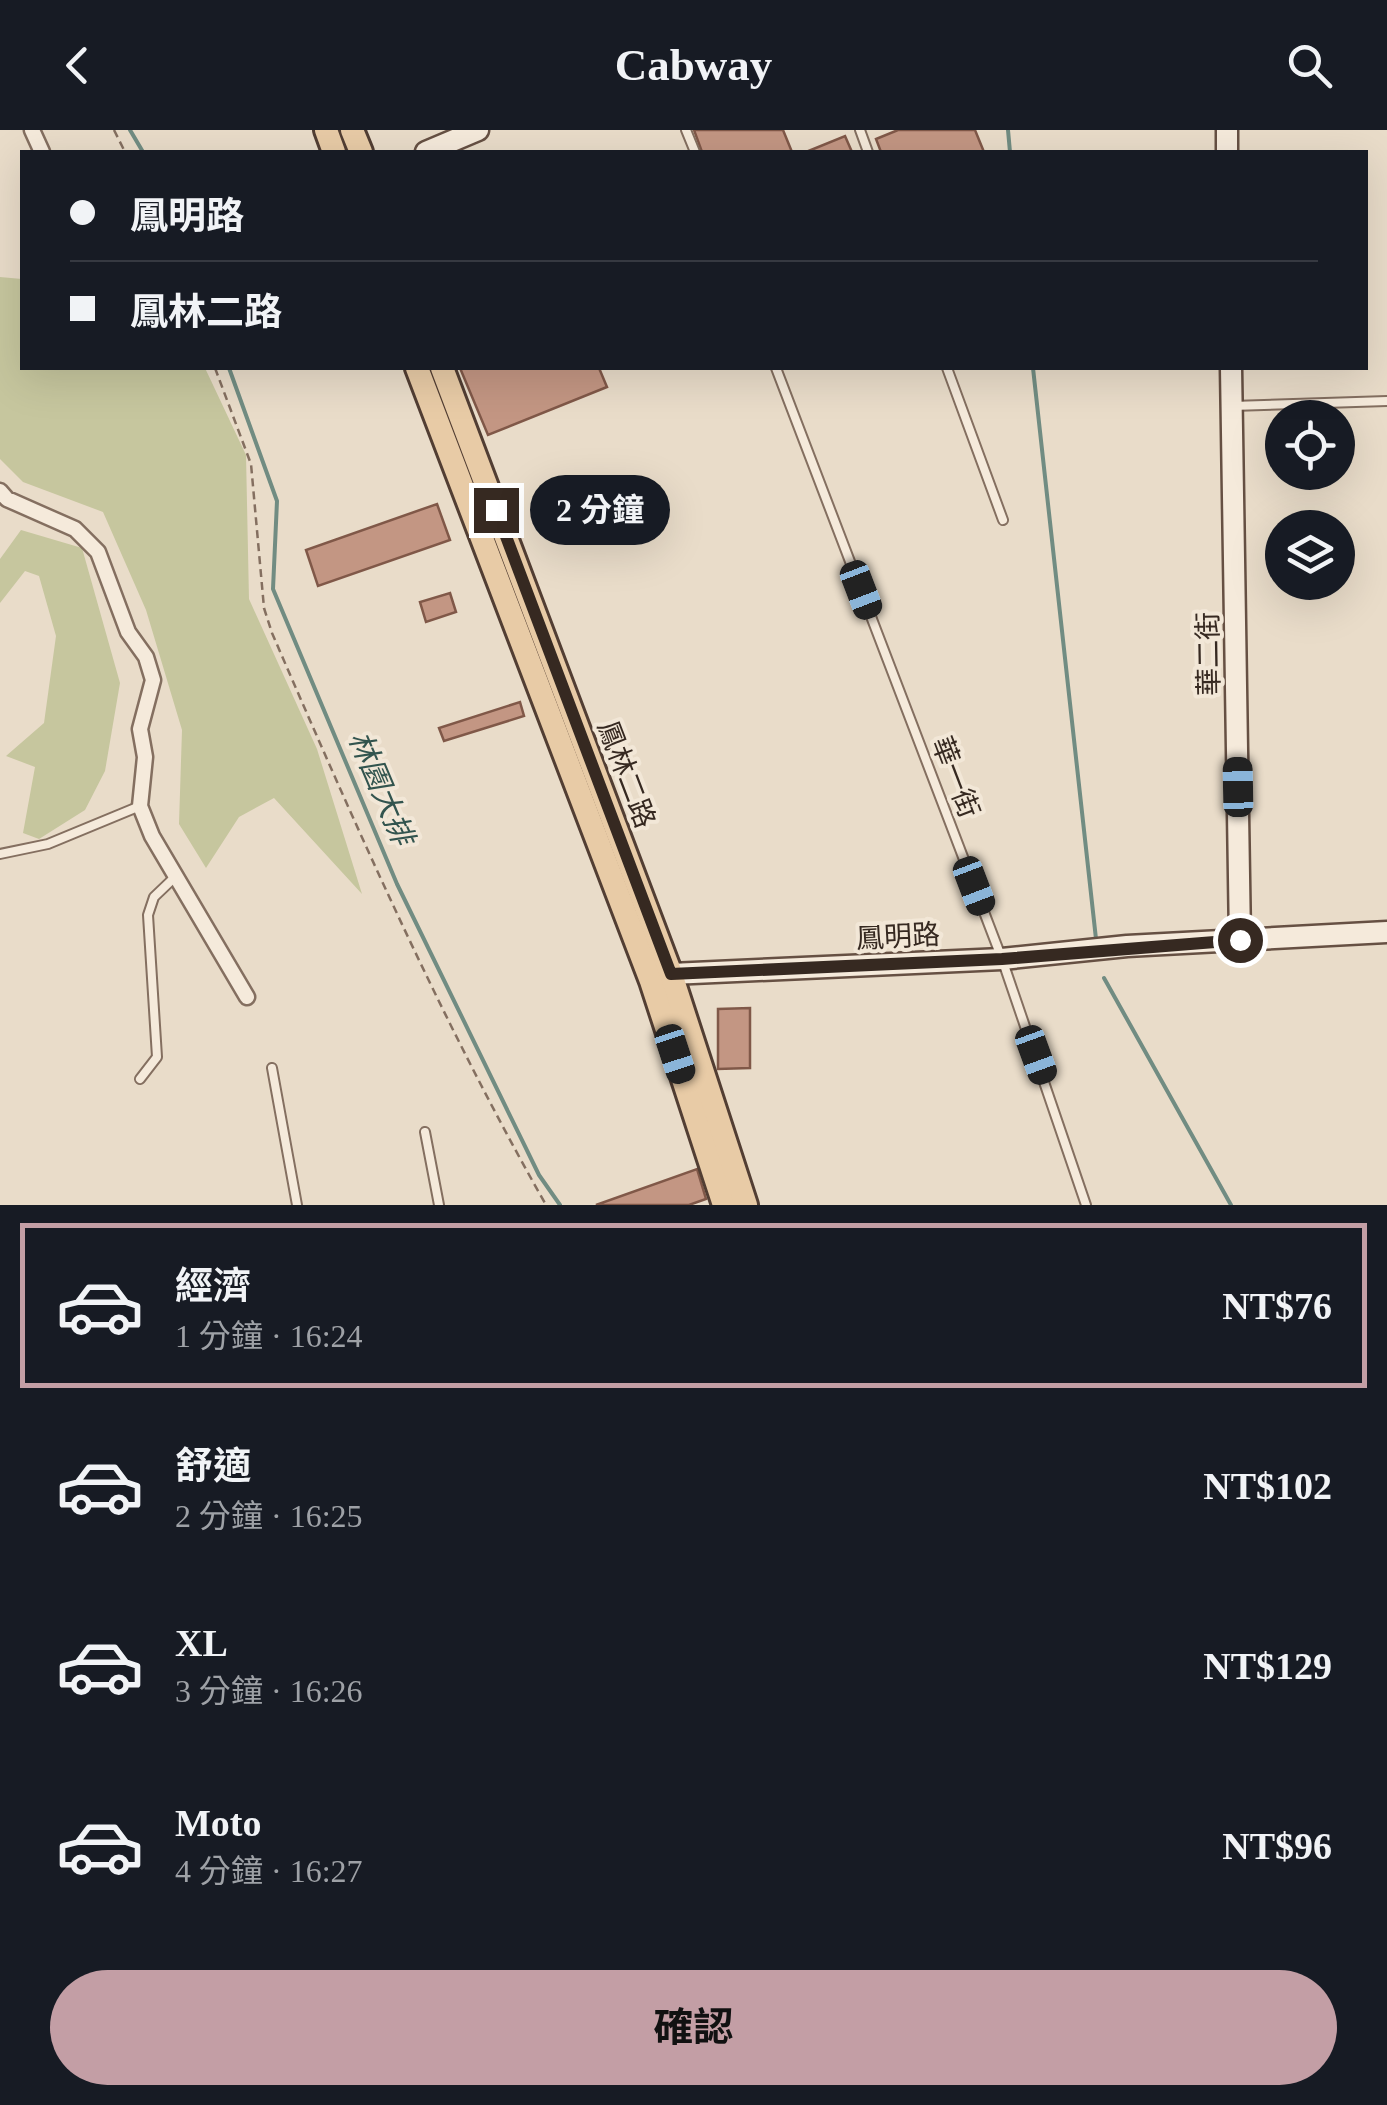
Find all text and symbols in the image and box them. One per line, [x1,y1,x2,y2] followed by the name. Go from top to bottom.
[50,38,105,93] icon: back
[1282,38,1337,93] icon: search
[615,40,772,90] text: Cabway
[130,195,244,237] text: 鳳明路
[130,291,282,333] text: 鳳林二路
[1265,400,1355,600] map controls
[1265,400,1355,490] button: locate
[531,475,671,545] callout: 2 分鐘
[474,488,519,533] route end
[556,492,644,528] text: 2 分鐘
[1265,510,1355,600] button: layers
[836,557,886,623] car
[1192,612,1225,696] street label: 華二街
[592,716,661,832] street label: 鳳林二路
[343,726,422,853] water label: 林園大排
[926,732,985,822] street label: 華一街
[1222,757,1254,817] car
[949,853,999,919] car
[1218,918,1263,963] route start
[855,919,941,954] street label: 鳳明路
[651,1021,699,1087] car
[1012,1022,1060,1088] car
[55,1261,145,1351] icon: car
[175,1265,251,1307] text: 經濟
[1222,1285,1332,1327] text: NT$76
[175,1318,363,1354] text: 1 分鐘 · 16:24
[55,1441,145,1531] icon: car
[175,1445,251,1487] text: 舒適
[1203,1465,1332,1507] text: NT$102
[175,1498,363,1534] text: 2 分鐘 · 16:25
[55,1621,145,1711] icon: car
[175,1622,228,1664] text: XL
[1203,1645,1332,1687] text: NT$129
[175,1673,363,1709] text: 3 分鐘 · 16:26
[55,1801,145,1891] icon: car
[175,1802,262,1844] text: Moto
[1222,1825,1332,1867] text: NT$96
[175,1853,363,1889] text: 4 分鐘 · 16:27
[50,1970,1337,2085] button: 確認

